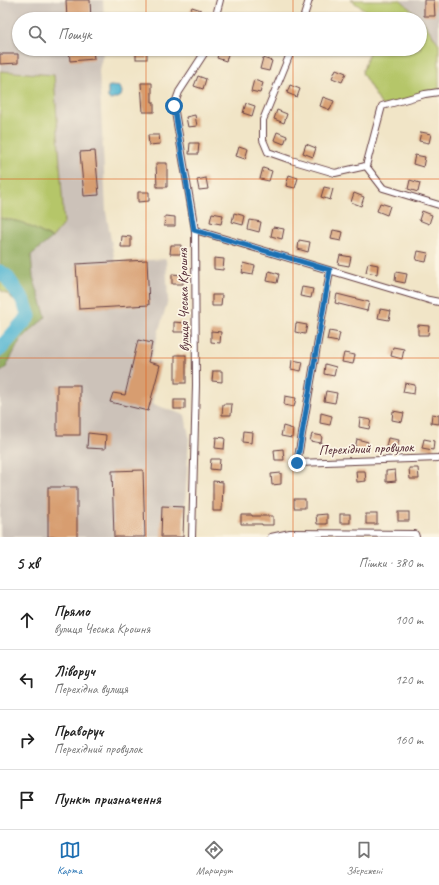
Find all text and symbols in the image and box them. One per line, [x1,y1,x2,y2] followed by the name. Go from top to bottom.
[12,12,427,56] search box
[26,23,48,45] icon: search
[58,25,91,44] text: Пошук
[165,97,183,115] route start
[174,247,193,352] street label: вулиця Чеська Крошня
[318,438,416,459] street label: Перехідний провулок
[288,454,306,472] route end
[16,553,39,574] text: 5 хв
[359,555,423,571] text: Пішки · 380 m
[54,602,90,621] text: Прямо
[16,609,38,631] icon: ahead
[395,612,423,628] text: 100 m
[54,621,150,637] text: вулиця Чеська Крошня
[54,662,95,681] text: Ліворуч
[16,669,38,691] icon: left
[395,672,423,688] text: 120 m
[54,681,128,697] text: Перехідна вулиця
[54,722,103,741] text: Праворуч
[16,729,38,751] icon: right
[395,732,423,748] text: 160 m
[54,741,142,757] text: Перехідний провулок
[16,789,38,811] icon: arrive
[54,790,161,809] text: Пункт призначення
[57,839,82,877] tab: Карта
[196,839,232,877] tab: Маршрут
[346,839,382,877] tab: Збережені

